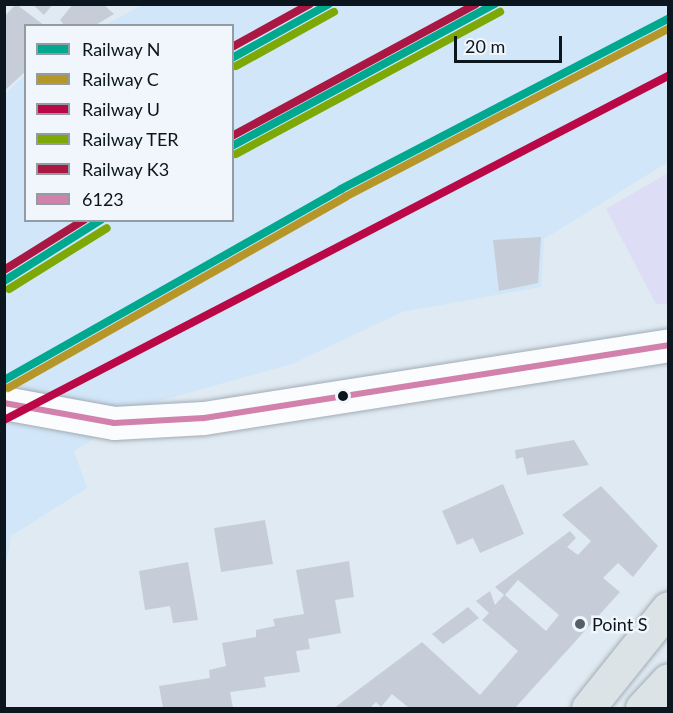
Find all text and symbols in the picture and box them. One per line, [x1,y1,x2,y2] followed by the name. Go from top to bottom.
[24,24,234,222] legend
[457,24,565,62] scale bar
[465,35,505,57] text: 20 m
[82,38,161,60] text: Railway N
[82,68,159,90] text: Railway C
[82,98,160,120] text: Railway U
[82,128,179,150] text: Railway TER
[82,158,169,180] text: Railway K3
[82,188,124,210] text: 6123
[337,390,349,402] unlabelled marker
[592,613,648,635] place label: Point S
[573,617,587,631] marker: Point S

